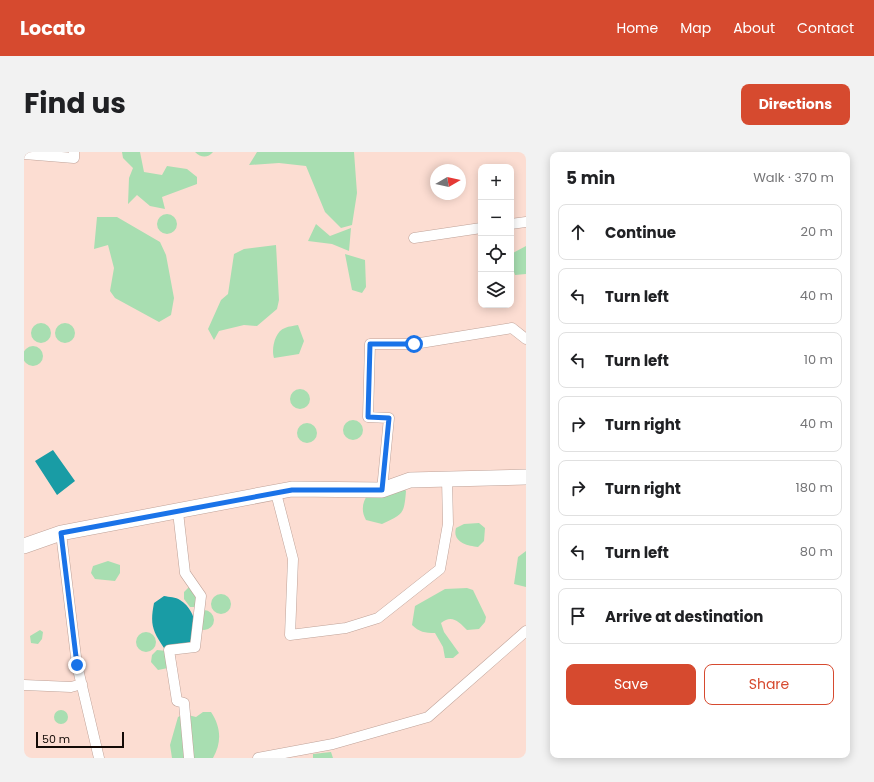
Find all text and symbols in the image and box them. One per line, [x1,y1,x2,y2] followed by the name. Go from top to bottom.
[20,15,85,42] text: Locato
[616,18,658,38] text: Home
[680,18,711,38] text: Map
[733,18,775,38] text: About
[797,18,854,38] text: Contact
[24,84,126,123] text: Find us
[741,84,850,125] button: Directions
[430,164,466,200] north arrow
[478,164,514,308] map controls
[478,164,514,200] button: +
[566,166,615,190] text: 5 min
[753,168,834,187] text: Walk · 370 m
[478,200,514,236] button: −
[567,221,589,243] icon: ahead
[605,222,676,243] text: Continue
[800,222,833,241] text: 20 m
[478,236,514,272] button: locate
[478,272,514,308] button: layers
[567,285,589,307] icon: left
[605,286,669,307] text: Turn left
[800,286,833,305] text: 40 m
[405,335,423,353] route start
[567,349,589,371] icon: left
[605,350,669,371] text: Turn left
[804,350,833,369] text: 10 m
[567,413,589,435] icon: right
[605,414,681,435] text: Turn right
[800,414,833,433] text: 40 m
[567,477,589,499] icon: right
[605,478,681,499] text: Turn right
[796,478,833,497] text: 180 m
[567,541,589,563] icon: left
[605,542,669,563] text: Turn left
[800,542,833,561] text: 80 m
[567,605,589,627] icon: arrive
[605,606,763,627] text: Arrive at destination
[68,656,86,674] route end
[566,664,696,705] button: Save
[704,664,834,705] button: Share
[36,730,124,749] scale bar
[42,731,70,747] text: 50 m

